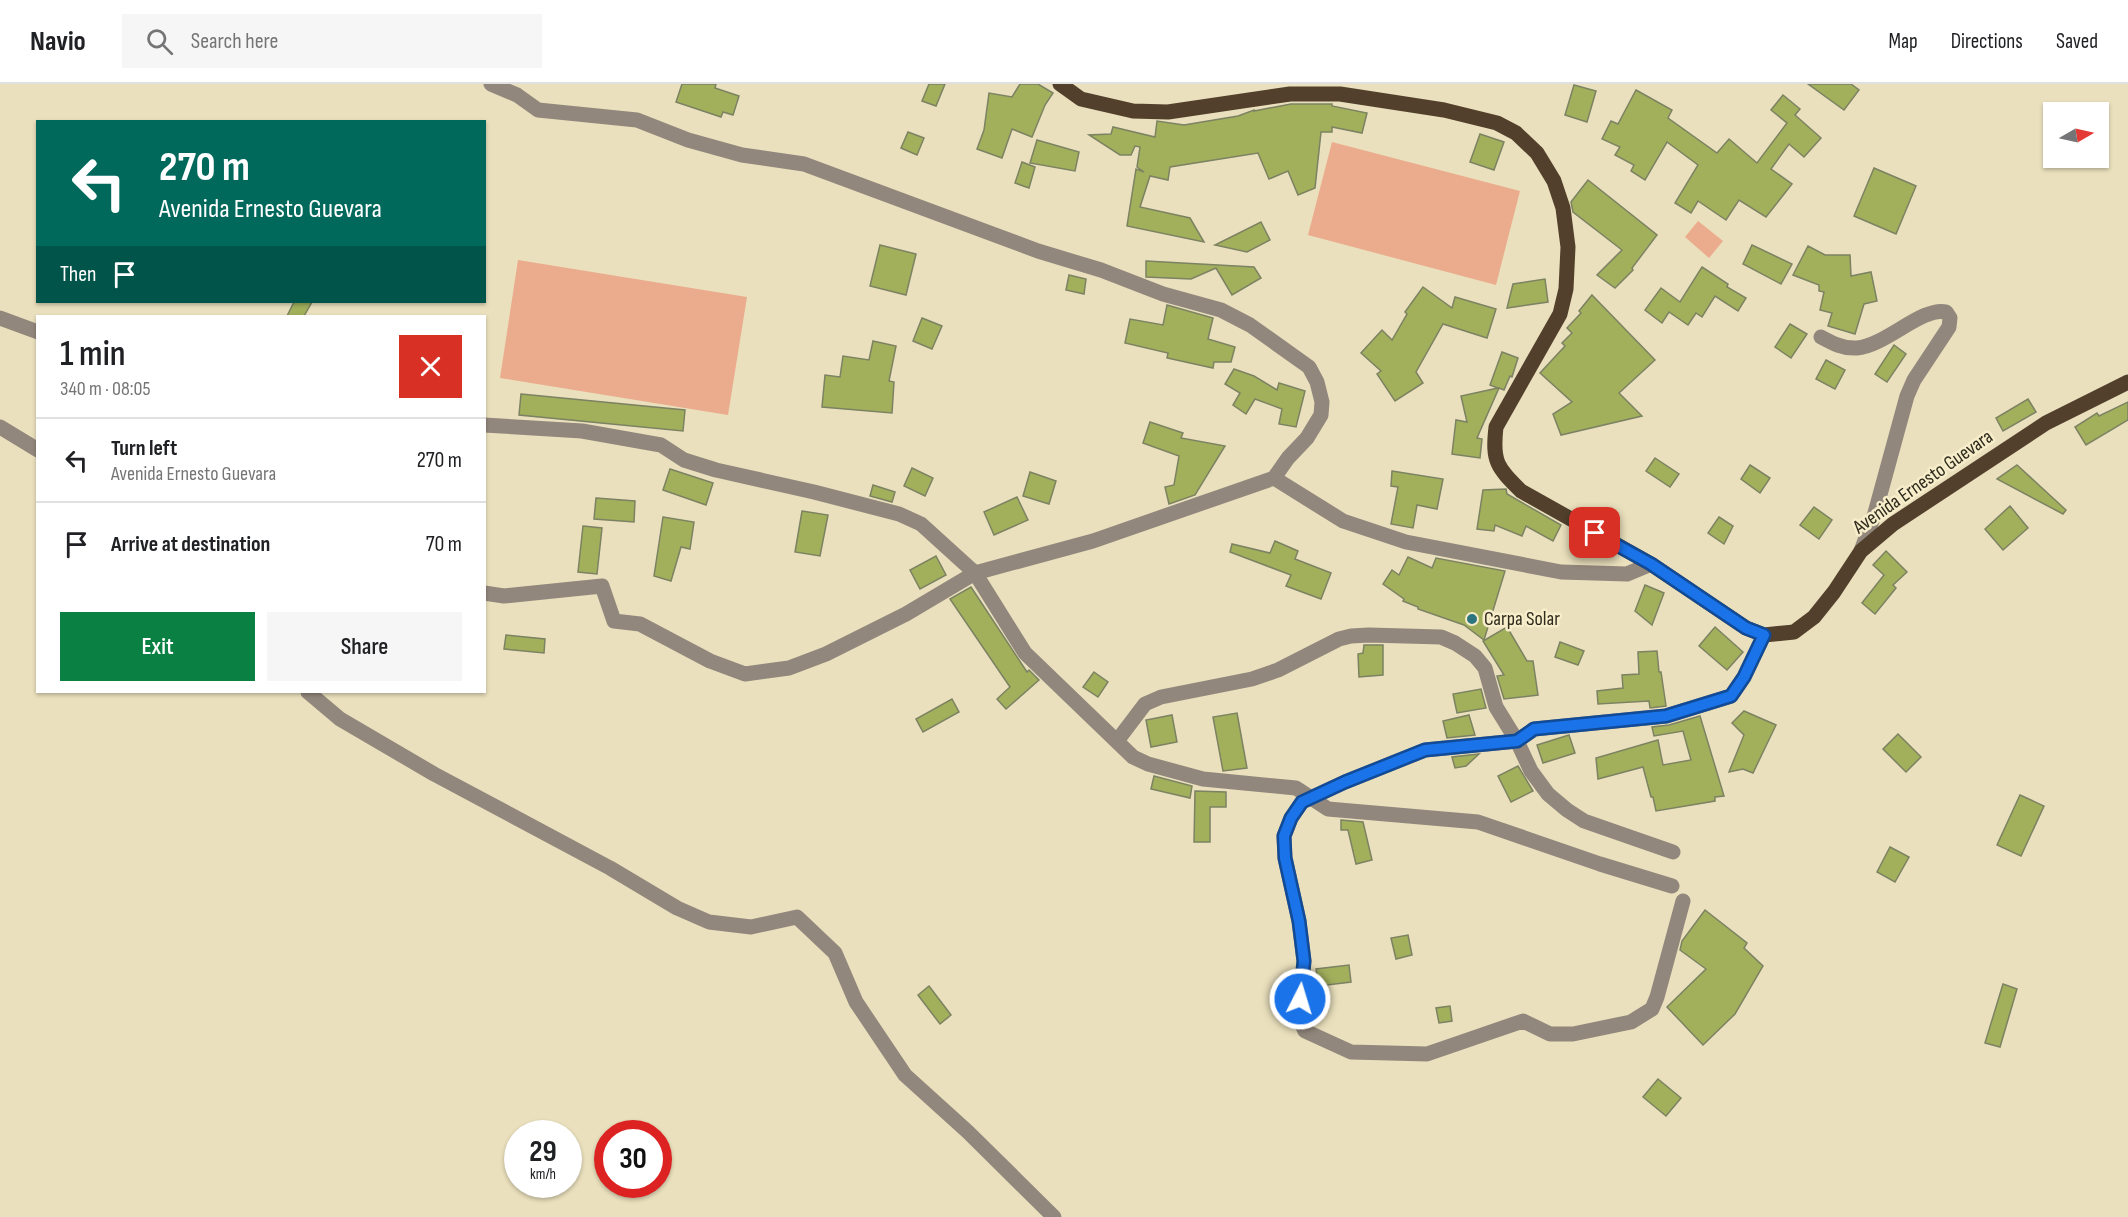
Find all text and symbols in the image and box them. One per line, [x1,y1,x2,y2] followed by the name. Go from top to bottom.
[122,14,542,68] search box
[30,25,86,58] text: Navio
[143,25,176,58] icon: search
[191,28,278,55] text: Search here
[1888,29,1918,54] text: Map
[1951,29,2023,54] text: Directions
[2056,29,2098,54] text: Saved
[2043,102,2109,168] north arrow
[2043,102,2109,168] map controls
[159,142,250,193] text: 270 m
[60,144,138,222] icon: left
[159,193,382,225] text: Avenida Ernesto Guevara
[108,258,141,291] icon: arrive
[60,261,96,288] text: Then
[60,333,125,376] text: 1 min
[399,335,462,398] button: close
[60,377,150,401] text: 340 m · 08:05
[1848,425,1998,540] street label: Avenida Ernesto Guevara
[111,435,177,462] text: Turn left
[60,444,93,477] icon: left
[417,447,462,474] text: 270 m
[111,462,276,486] text: Avenida Ernesto Guevara
[1569,507,1620,558] pin
[1578,516,1611,549] icon: arrive
[60,528,93,561] icon: arrive
[111,531,270,558] text: Arrive at destination
[426,531,462,558] text: 70 m
[1484,607,1560,631] place label: Carpa Solar
[60,612,255,681] button: Exit
[267,612,462,681] button: Share
[1465,612,1479,626] marker: Carpa Solar
[1268,967,1332,1031] position arrow
[594,1120,672,1198] speed limit sign: 30
[529,1134,557,1170] text: 29
[530,1165,556,1184] text: km/h

